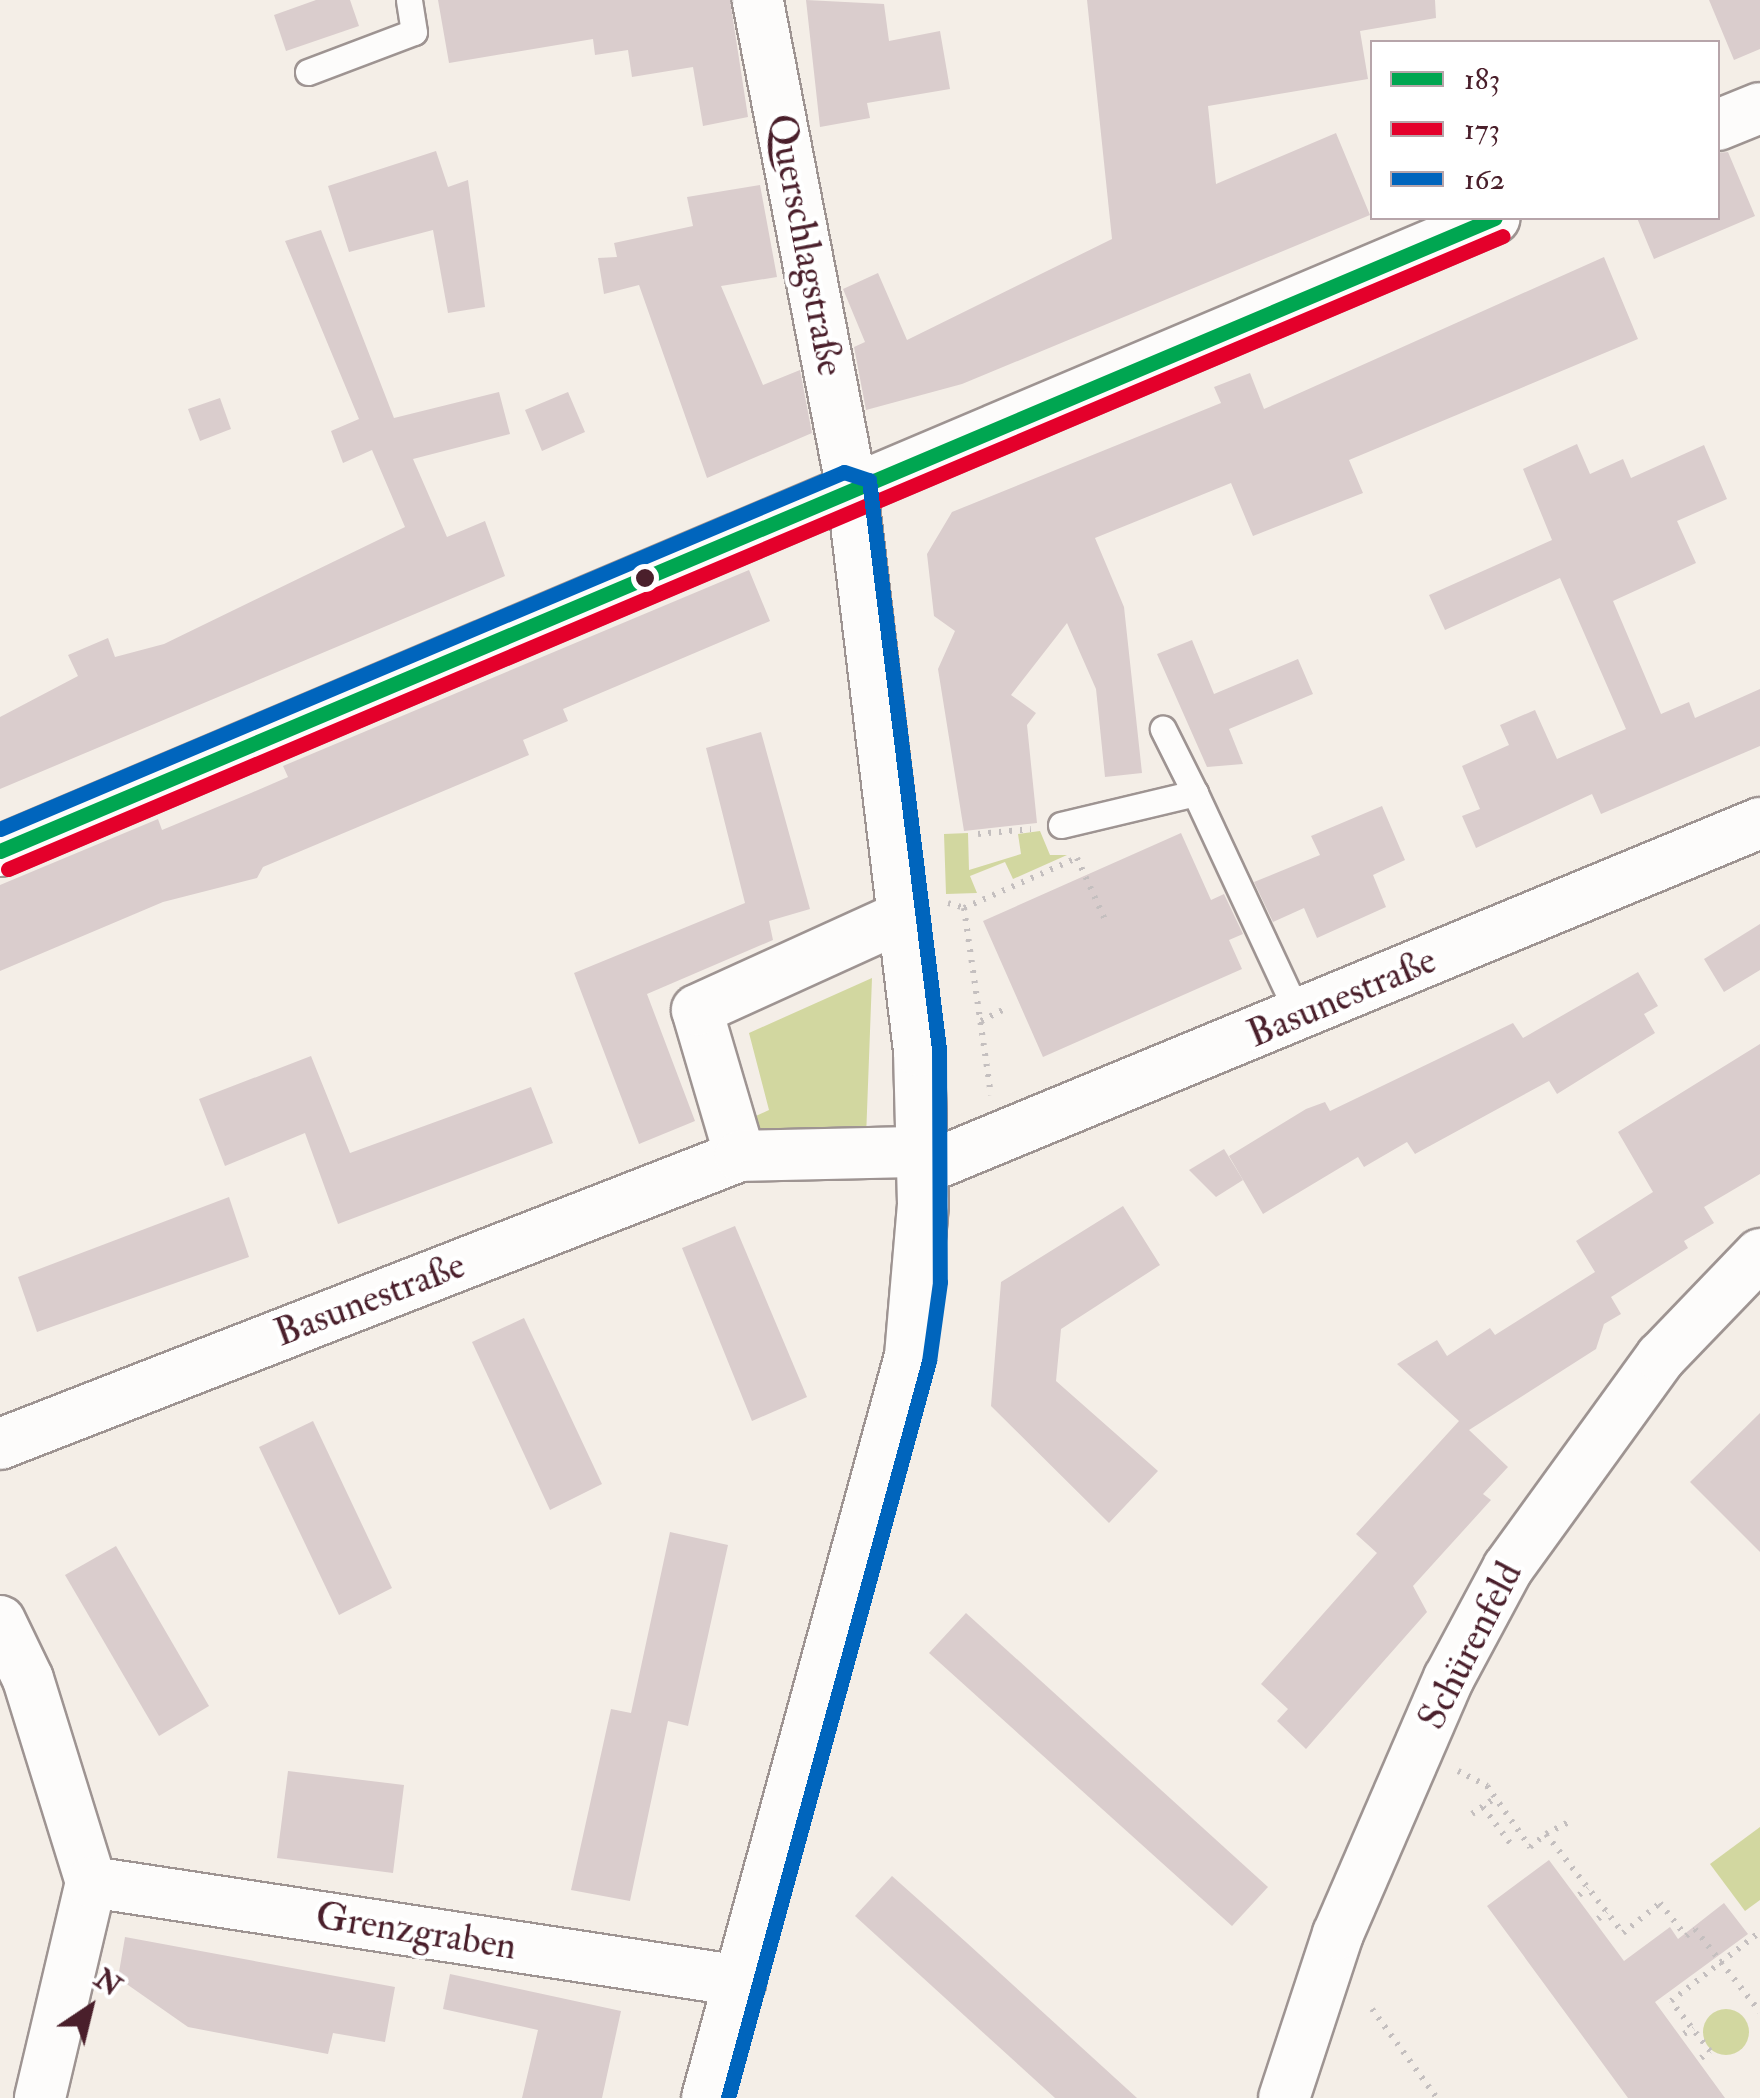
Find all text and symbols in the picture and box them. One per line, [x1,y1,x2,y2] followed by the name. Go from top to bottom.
[1370,40,1720,220] legend
[1464,61,1500,98] text: 183
[757,110,853,380] street label: Querschlagstraße
[1464,111,1500,148] text: 173
[1464,161,1505,198] text: 162
[635,568,655,588] unlabelled marker
[1241,938,1443,1058] street label: Basunestraße
[268,1243,472,1357] street label: Basunestraße
[1409,1555,1533,1737] street label: Schürenfeld
[312,1894,520,1970] street label: Grenzgraben
[40,1958,140,2058] north arrow
[87,1961,128,2005] text: N

